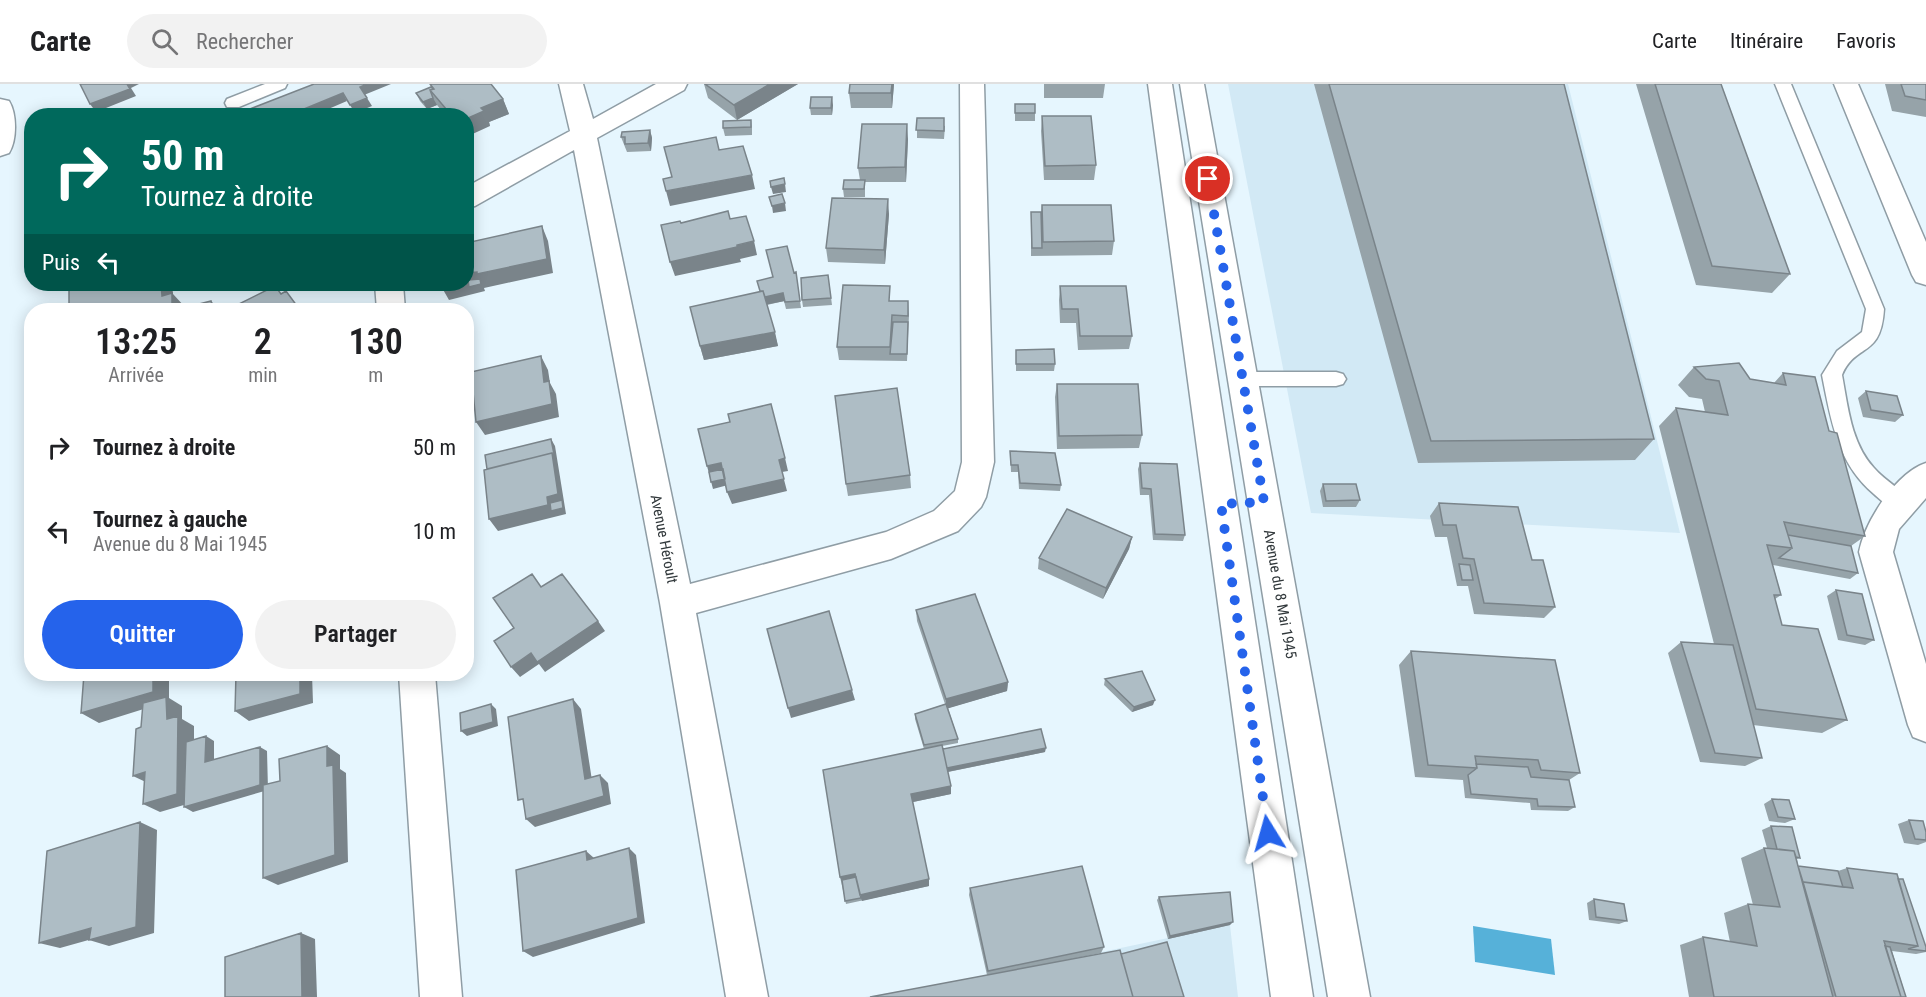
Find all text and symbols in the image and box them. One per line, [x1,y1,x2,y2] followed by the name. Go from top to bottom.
[127,14,547,68] search box
[30,25,91,58] text: Carte
[148,25,181,58] icon: search
[196,29,293,54] text: Rechercher
[1652,29,1697,53] text: Carte
[1730,29,1803,53] text: Itinéraire
[1836,29,1896,53] text: Favoris
[141,131,224,180] text: 50 m
[42,132,120,210] icon: right
[1182,153,1233,204] pin
[1191,162,1224,195] icon: arrive
[141,181,313,213] text: Tournez à droite
[92,246,125,279] icon: left
[42,250,80,275] text: Puis
[95,321,177,363] text: 13:25
[254,321,272,363] text: 2
[349,321,403,363] text: 130
[108,363,164,387] text: Arrivée
[248,363,277,387] text: min
[368,363,383,387] text: m
[42,431,75,464] icon: right
[93,435,235,460] text: Tournez à droite
[413,435,456,460] text: 50 m
[647,493,681,585] street label: Avenue Héroult
[93,507,247,532] text: Tournez à gauche
[42,515,75,548] icon: left
[413,519,456,544] text: 10 m
[1260,528,1300,660] street label: Avenue du 8 Mai 1945
[93,532,267,556] text: Avenue du 8 Mai 1945
[42,600,243,669] button: Quitter
[255,600,456,669] button: Partager
[1236,801,1300,865] position arrow

